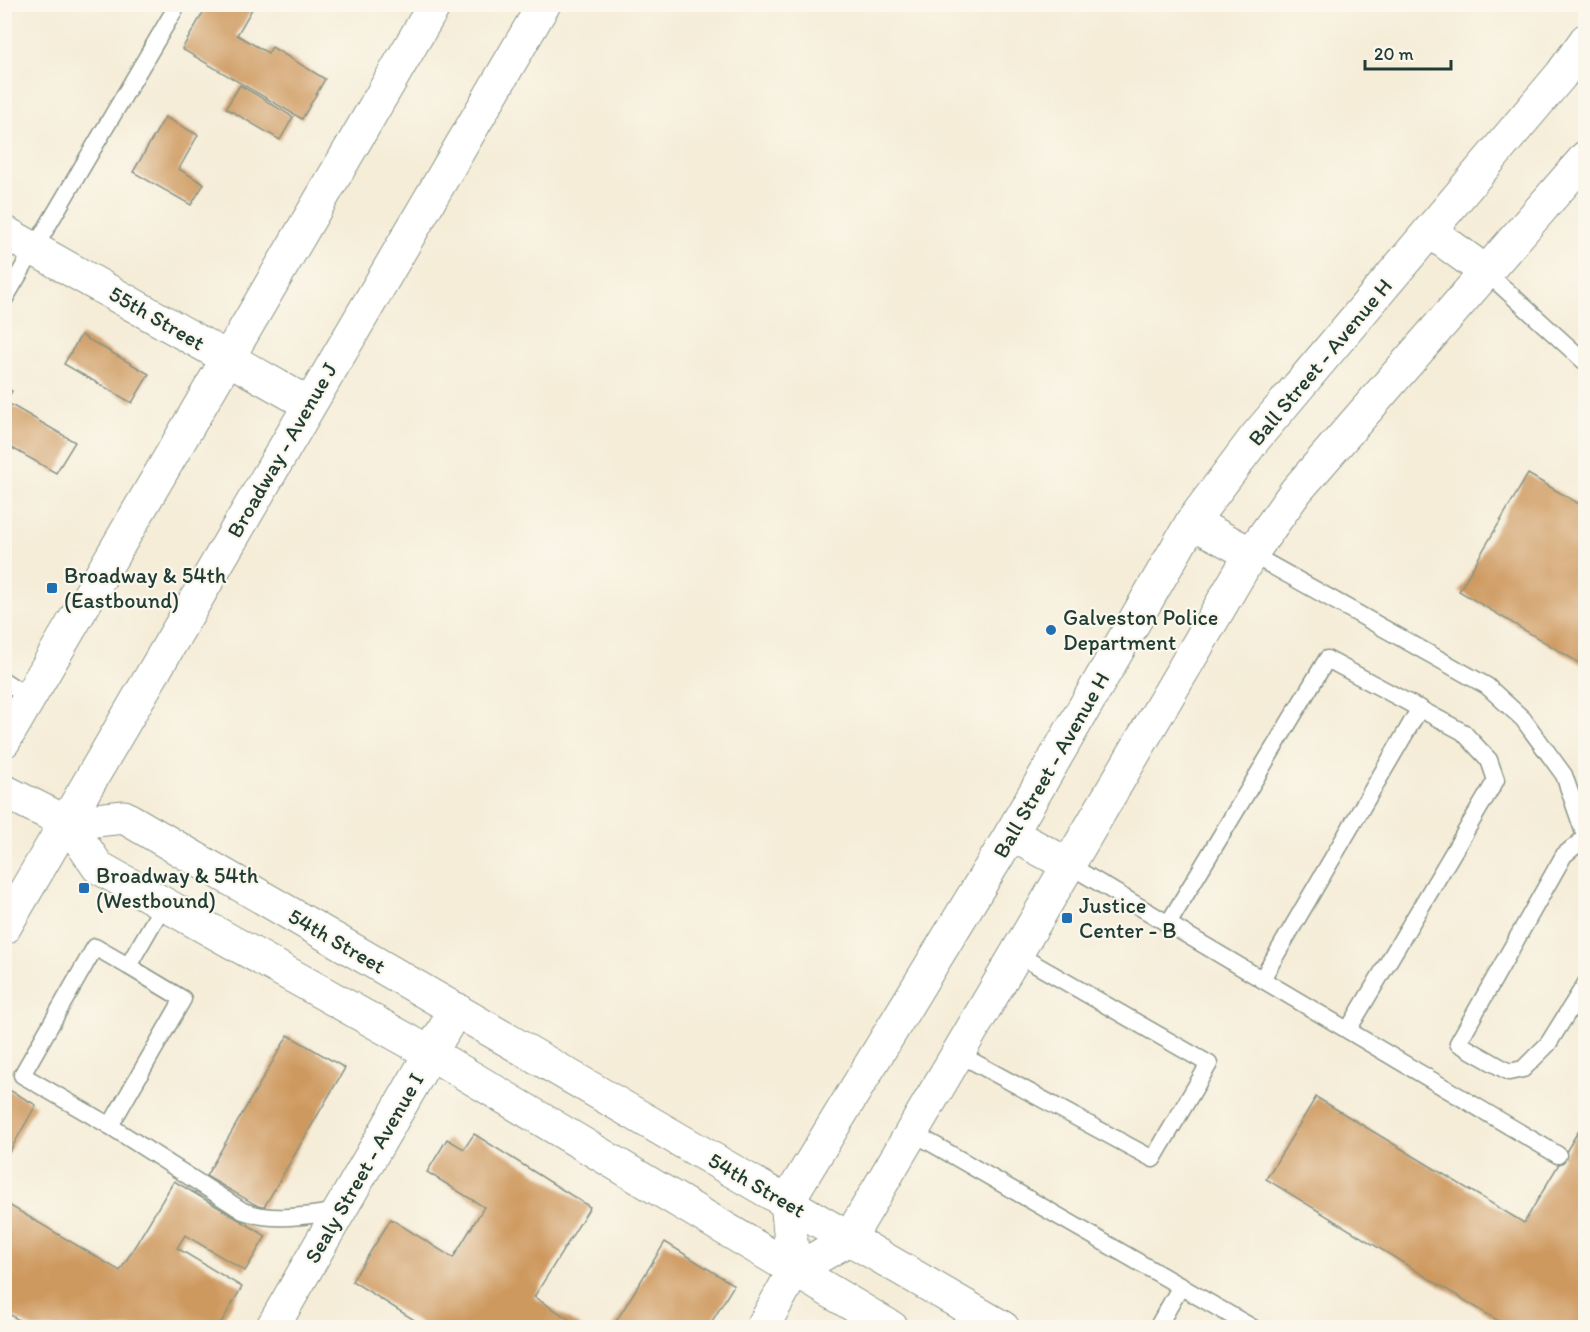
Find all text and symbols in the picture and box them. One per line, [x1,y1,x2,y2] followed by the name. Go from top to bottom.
[1365,33,1450,71] scale bar
[1374,43,1414,65] text: 20 m
[1242,273,1398,451] street label: Ball Street - Avenue H
[104,280,210,356] street label: 55th Street
[221,357,343,542] street label: Broadway - Avenue J
[64,562,227,614] place label: Broadway & 54th (Eastbound)
[45,581,59,595] marker: Broadway & 54th (Eastbound)
[1063,604,1218,656] place label: Galveston Police Department
[1044,623,1058,637] marker: Galveston Police Department
[987,667,1115,863] street label: Ball Street - Avenue H
[96,862,259,914] place label: Broadway & 54th (Westbound)
[77,881,91,895] marker: Broadway & 54th (Westbound)
[1079,892,1176,944] place label: Justice Center - B
[284,902,390,980] street label: 54th Street
[1060,911,1074,925] marker: Justice Center - B
[298,1068,430,1268] street label: Sealy Street - Avenue I
[704,1146,810,1224] street label: 54th Street

